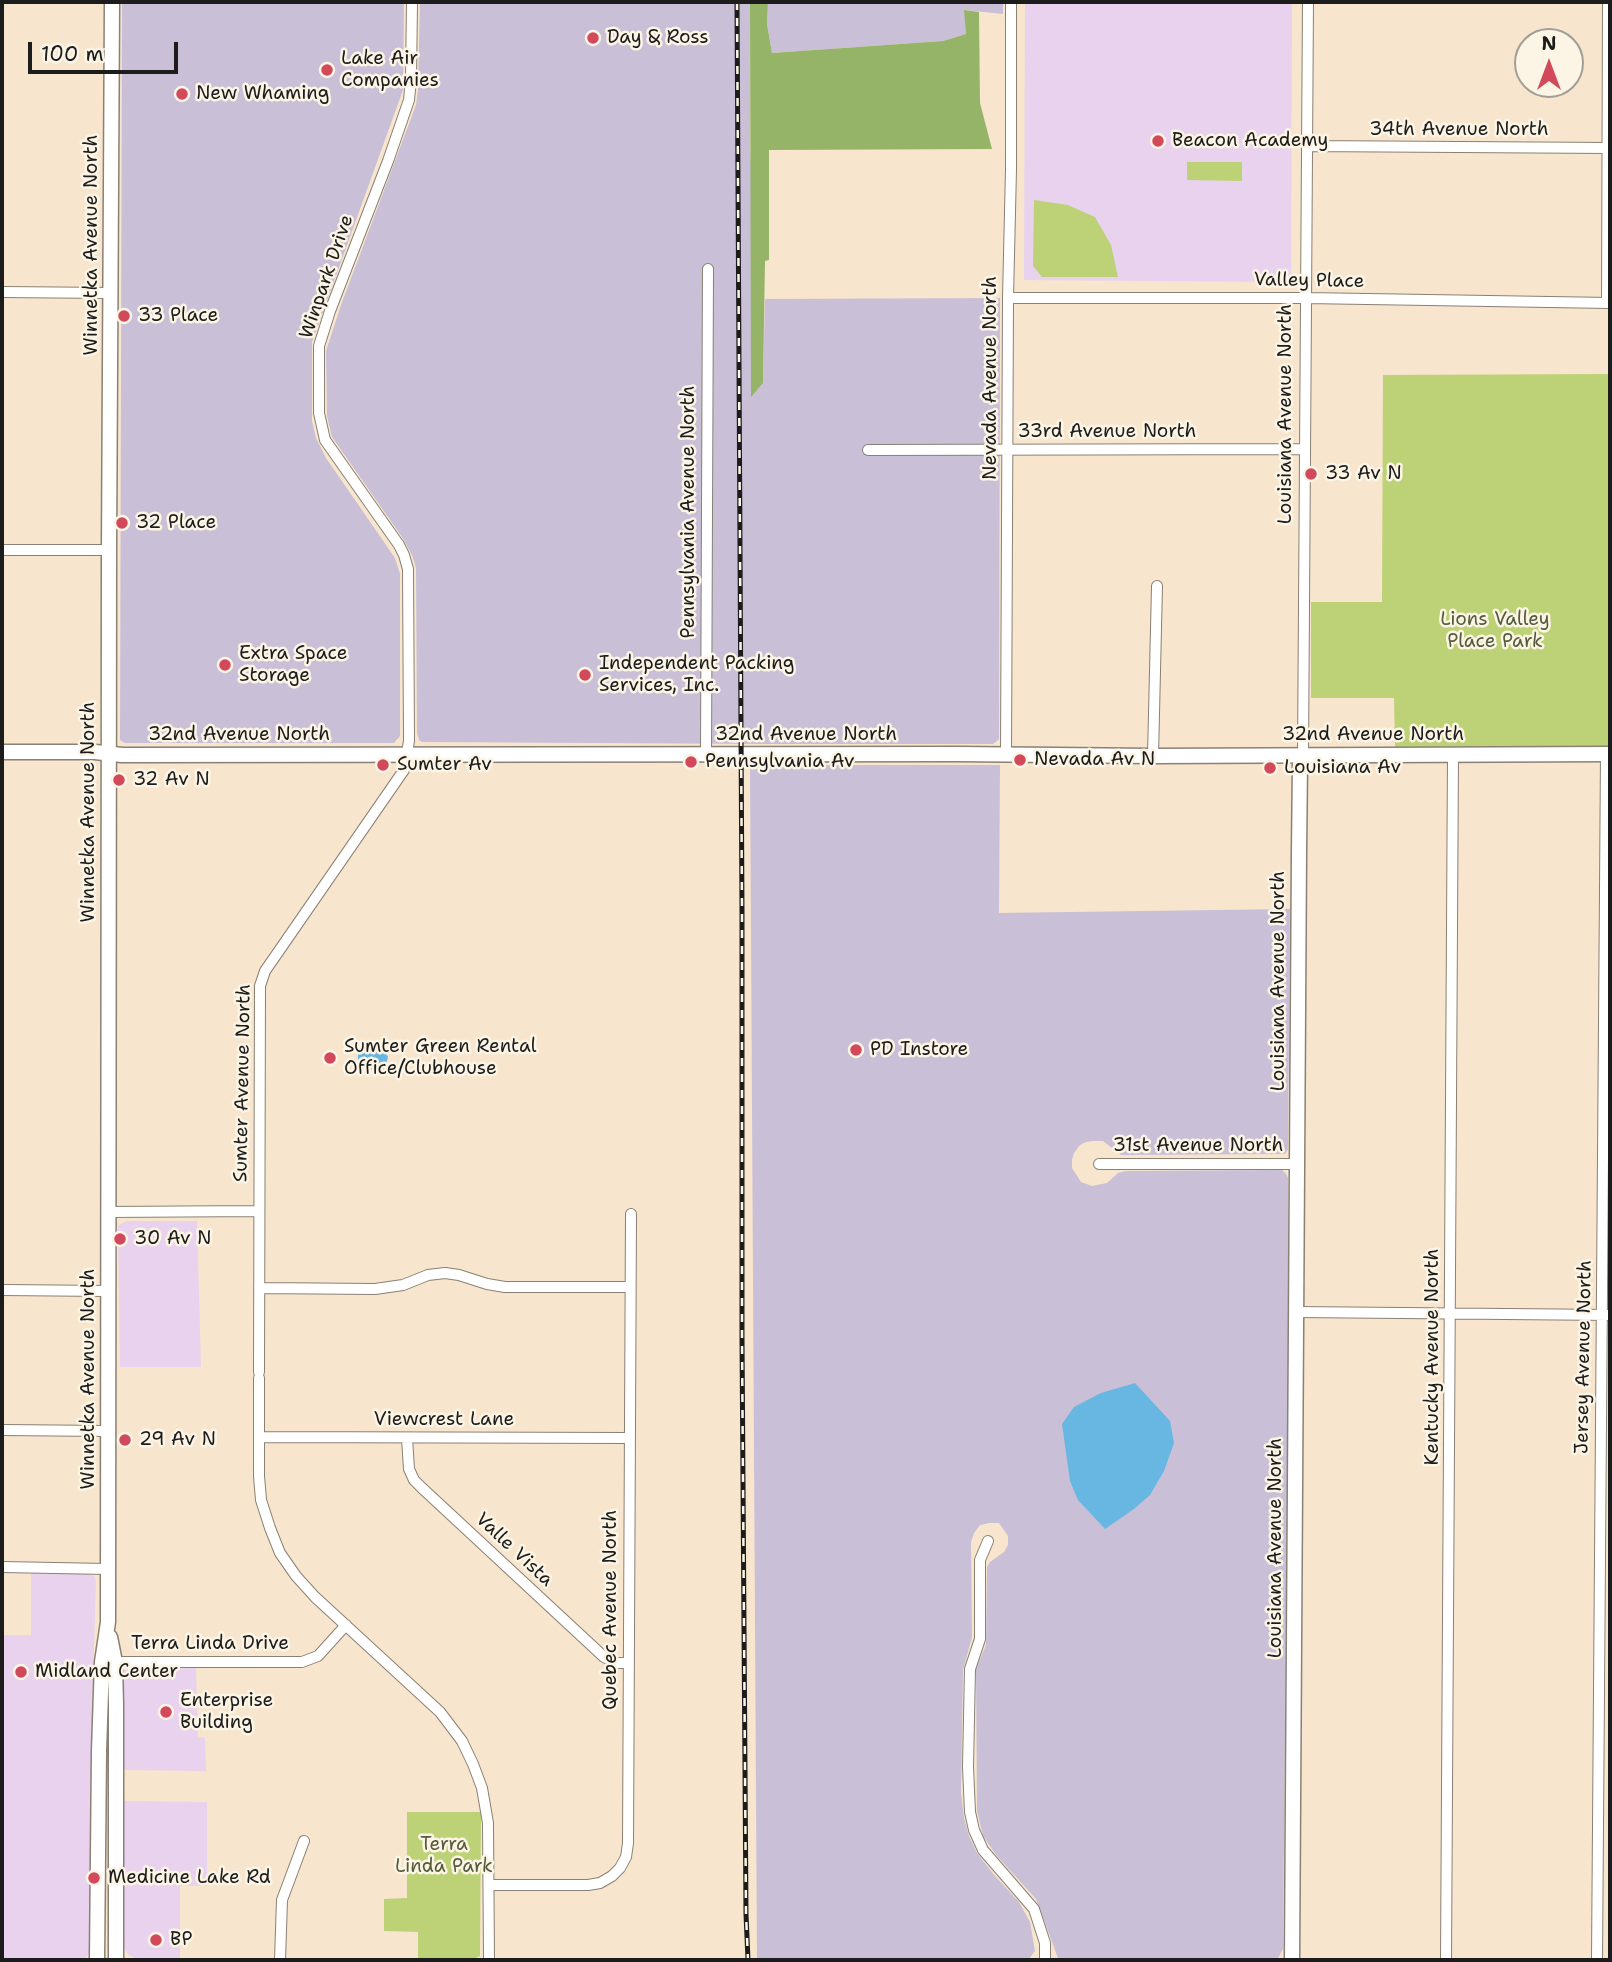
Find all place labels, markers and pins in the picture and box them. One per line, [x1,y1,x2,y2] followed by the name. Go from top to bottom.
[607,27,709,49] place label: Day & Ross
[585,30,601,46] marker: Day & Ross
[341,48,439,92] place label: Lake Air Companies
[319,62,335,78] marker: Lake Air Companies
[196,83,329,105] place label: New Whaming
[174,86,190,102] marker: New Whaming
[1172,130,1328,152] place label: Beacon Academy
[1150,133,1166,149] marker: Beacon Academy
[138,305,218,327] place label: 33 Place
[116,308,132,324] marker: 33 Place
[1325,463,1402,485] place label: 33 Av N
[1303,466,1319,482] marker: 33 Av N
[136,512,216,534] place label: 32 Place
[114,515,130,531] marker: 32 Place
[239,643,347,687] place label: Extra Space Storage
[599,653,794,697] place label: Independent Packing Services, Inc.
[217,657,233,673] marker: Extra Space Storage
[577,667,593,683] marker: Independent Packing Services, Inc.
[1034,749,1155,771] place label: Nevada Av N
[705,751,855,773] place label: Pennsylvania Av
[1012,752,1028,768] marker: Nevada Av N
[397,754,492,776] place label: Sumter Av
[683,754,699,770] marker: Pennsylvania Av
[375,757,391,773] marker: Sumter Av
[1284,757,1401,779] place label: Louisiana Av
[1262,760,1278,776] marker: Louisiana Av
[133,769,210,791] place label: 32 Av N
[111,772,127,788] marker: 32 Av N
[344,1036,536,1080] place label: Sumter Green Rental Office/Clubhouse
[870,1039,968,1061] place label: PD Instore
[848,1042,864,1058] marker: PD Instore
[322,1050,338,1066] marker: Sumter Green Rental Office/Clubhouse
[134,1228,212,1250] place label: 30 Av N
[112,1231,128,1247] marker: 30 Av N
[139,1429,216,1451] place label: 29 Av N
[117,1432,133,1448] marker: 29 Av N
[35,1661,178,1683] place label: Midland Center
[13,1664,29,1680] marker: Midland Center
[180,1690,273,1734] place label: Enterprise Building
[158,1704,174,1720] marker: Enterprise Building
[108,1867,271,1889] place label: Medicine Lake Rd
[86,1870,102,1886] marker: Medicine Lake Rd
[170,1929,192,1951] place label: BP
[148,1932,164,1948] marker: BP

